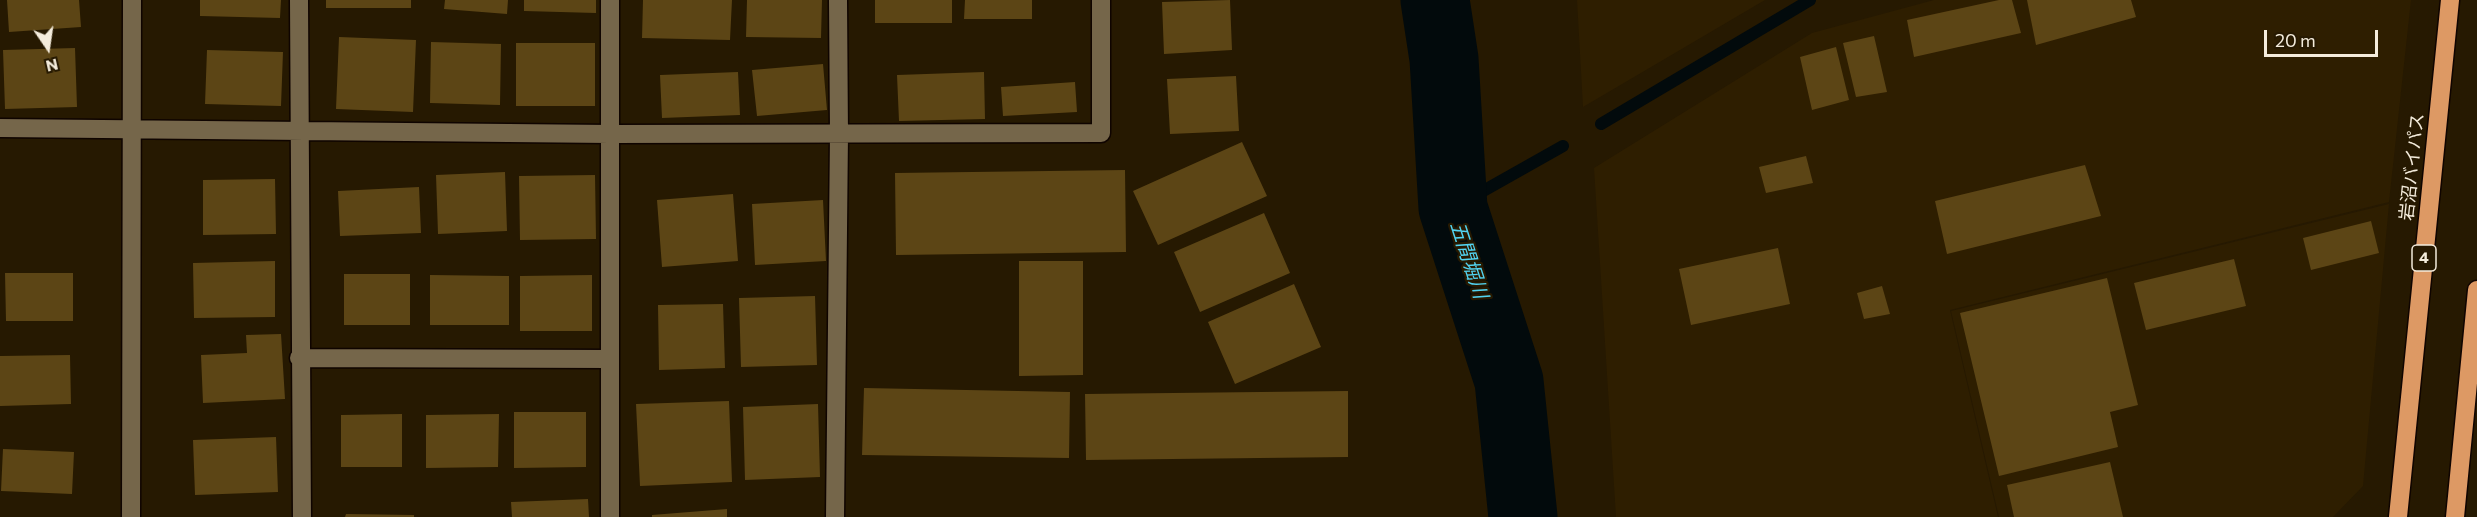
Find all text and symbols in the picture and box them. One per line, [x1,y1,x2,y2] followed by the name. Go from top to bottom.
[18,18,78,78] north arrow
[2267,18,2381,56] scale bar
[2275,29,2316,51] text: 20 m
[44,55,60,77] text: N
[2396,112,2428,222] street label: 岩沼バイパス
[1445,218,1493,302] water label: 五間堀川
[2412,245,2436,271] road number: 4

